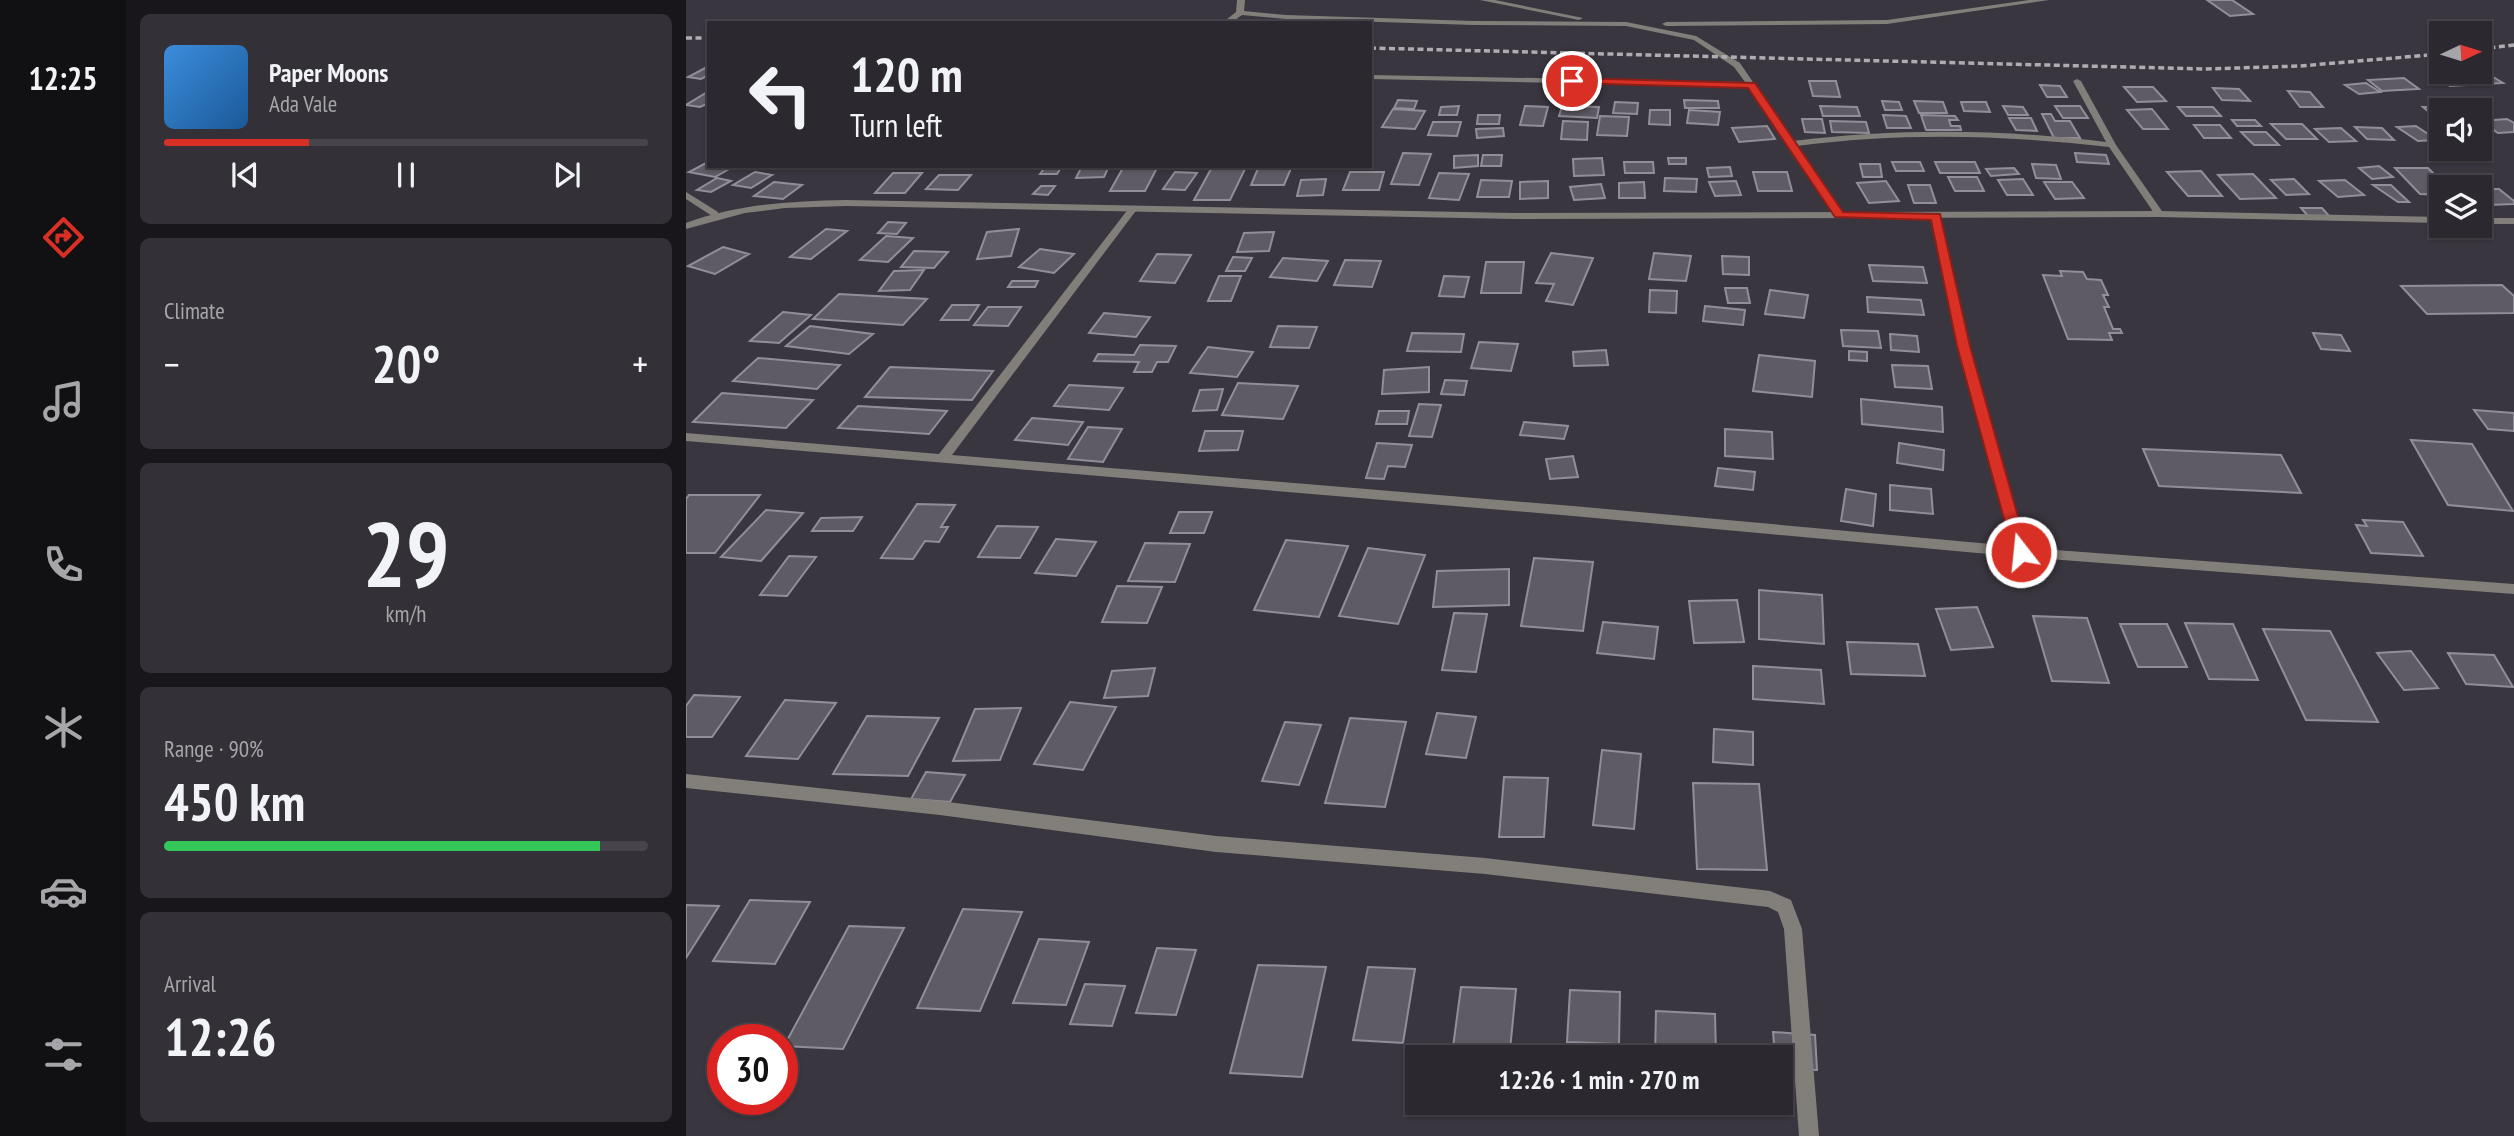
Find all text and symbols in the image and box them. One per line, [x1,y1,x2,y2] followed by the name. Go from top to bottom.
[2429,21,2492,84] north arrow
[2429,21,2492,238] map controls
[850,42,963,106] text: 120 m
[735,49,826,140] icon: left
[1542,51,1602,111] pin
[269,56,388,89] text: Paper Moons
[28,57,98,99] text: 12:25
[1553,62,1591,100] icon: arrive
[269,89,337,118] text: Ada Vale
[2429,98,2492,161] button: sound
[850,104,942,146] text: Turn left
[226,156,264,194] icon: previous
[387,156,425,194] icon: pause
[548,156,586,194] icon: next
[2429,175,2492,238] button: layers
[39,213,88,262] icon: directions
[164,296,225,325] text: Climate
[372,330,440,397] text: 20°
[164,339,180,388] text: −
[632,339,648,388] text: +
[39,377,88,426] icon: music
[363,494,450,612] text: 29
[1984,515,2058,589] position arrow
[39,540,88,589] icon: phone
[386,599,426,628] text: km/h
[39,703,88,752] icon: climate
[164,734,264,763] text: Range · 90%
[164,768,305,835] text: 450 km
[39,867,88,916] icon: car
[164,969,216,998] text: Arrival
[164,1003,276,1070] text: 12:26
[707,1024,798,1115] speed limit sign: 30
[39,1030,88,1079] icon: filters
[1499,1063,1699,1096] text: 12:26 · 1 min · 270 m

